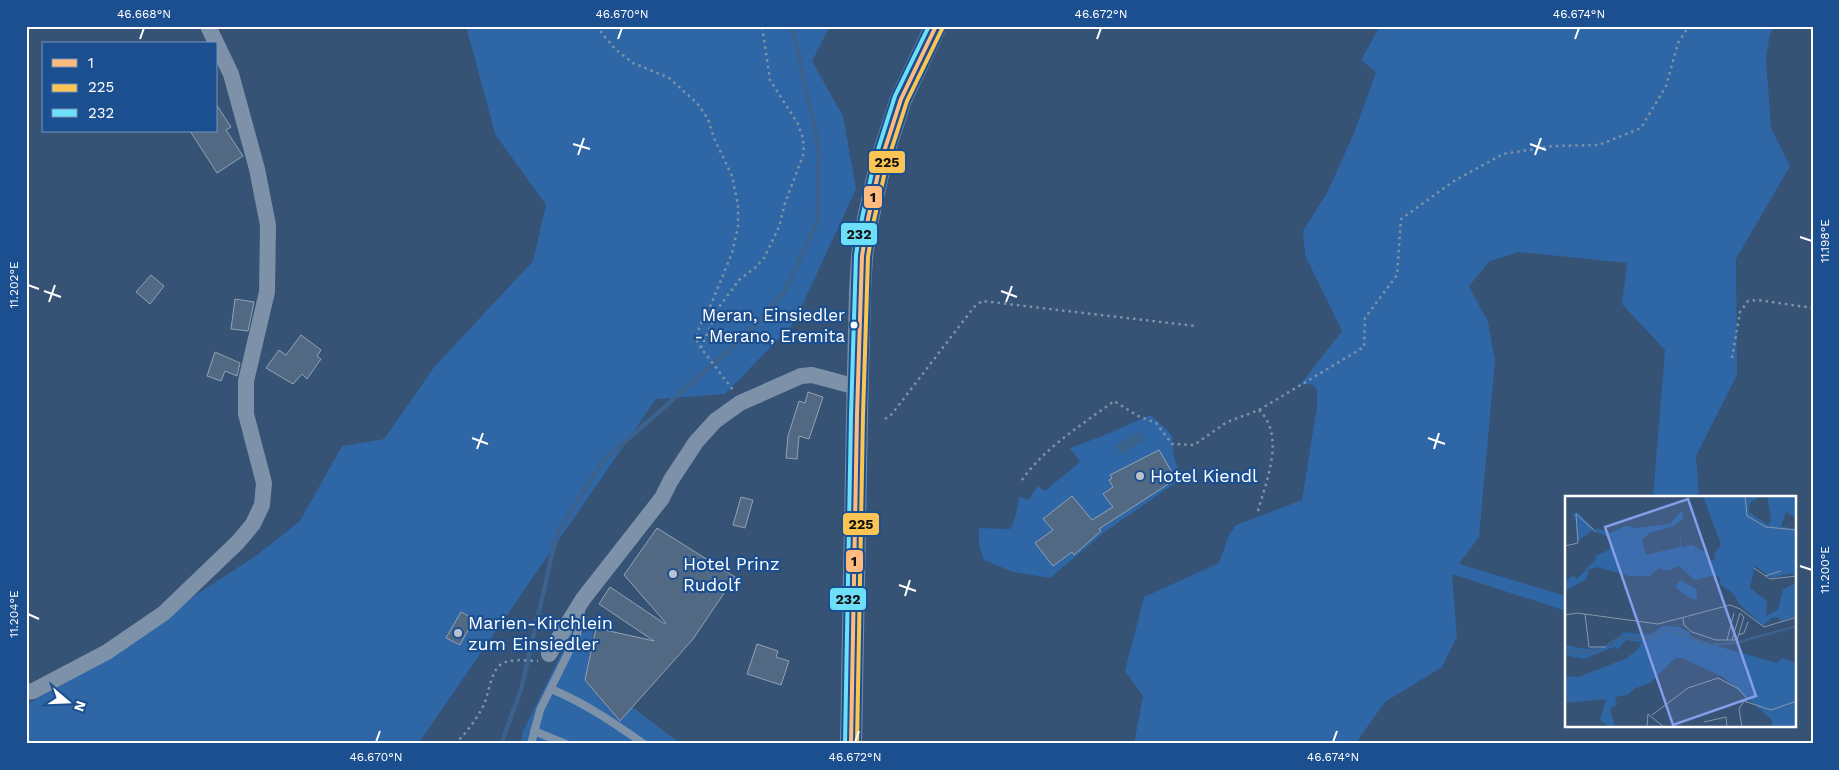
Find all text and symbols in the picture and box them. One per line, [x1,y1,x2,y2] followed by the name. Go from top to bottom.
[117,7,171,21] text: 46.668°N
[595,7,649,21] text: 46.670°N
[1075,7,1127,21] text: 46.672°N
[1553,7,1605,21] text: 46.674°N
[42,42,218,132] legend
[88,54,94,72] text: 1
[88,78,114,96] text: 225
[88,104,114,122] text: 232
[868,150,906,174] line badge: 225
[875,154,899,170] text: 225
[863,185,883,209] line badge: 1
[870,189,876,205] text: 1
[1818,219,1832,263] text: 11.198°E
[840,222,878,246] line badge: 232
[847,226,872,242] text: 232
[7,261,21,309] text: 11.202°E
[695,305,845,346] place label: Meran, Einsiedler - Merano, Eremita
[849,320,859,330] marker: Meran, Einsiedler - Merano, Eremita
[1150,465,1258,486] place label: Hotel Kiendl
[1134,470,1146,482] marker: Hotel Kiendl
[1565,496,1796,728] inset map
[842,512,880,536] line badge: 225
[849,516,873,532] text: 225
[1818,546,1832,594] text: 11.200°E
[845,549,864,573] line badge: 1
[683,553,780,595] place label: Hotel Prinz Rudolf
[851,553,857,569] text: 1
[667,568,679,580] marker: Hotel Prinz Rudolf
[829,587,867,611] line badge: 232
[7,590,21,638] text: 11.204°E
[836,591,861,607] text: 232
[468,612,613,654] place label: Marien-Kirchlein zum Einsiedler
[452,627,464,639] marker: Marien-Kirchlein zum Einsiedler
[42,678,92,728] north arrow
[71,699,90,714] text: N
[349,750,403,764] text: 46.670°N
[829,750,881,764] text: 46.672°N
[1307,750,1359,764] text: 46.674°N

